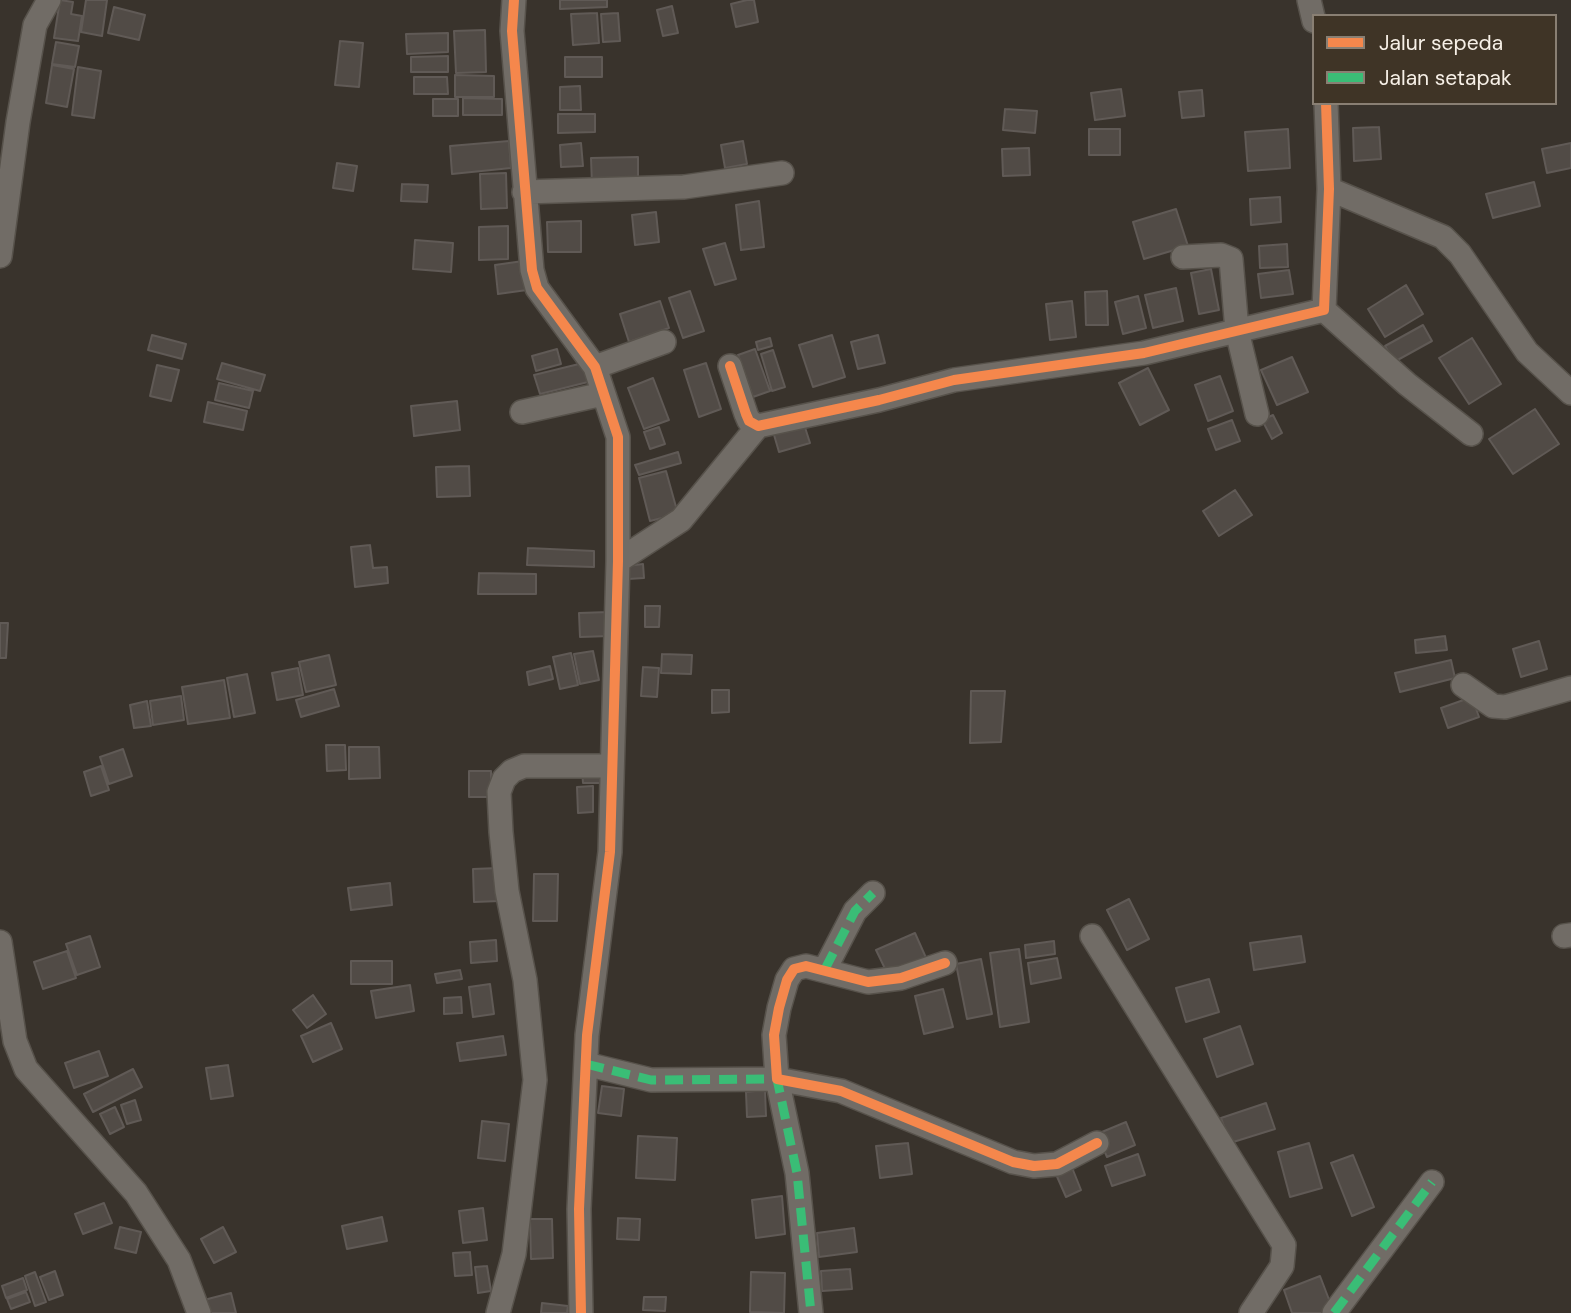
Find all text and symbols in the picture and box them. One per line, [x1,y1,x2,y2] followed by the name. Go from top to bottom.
[1312,14,1557,105] legend
[1379,29,1503,57] text: Jalur sepeda
[1379,64,1512,92] text: Jalan setapak

